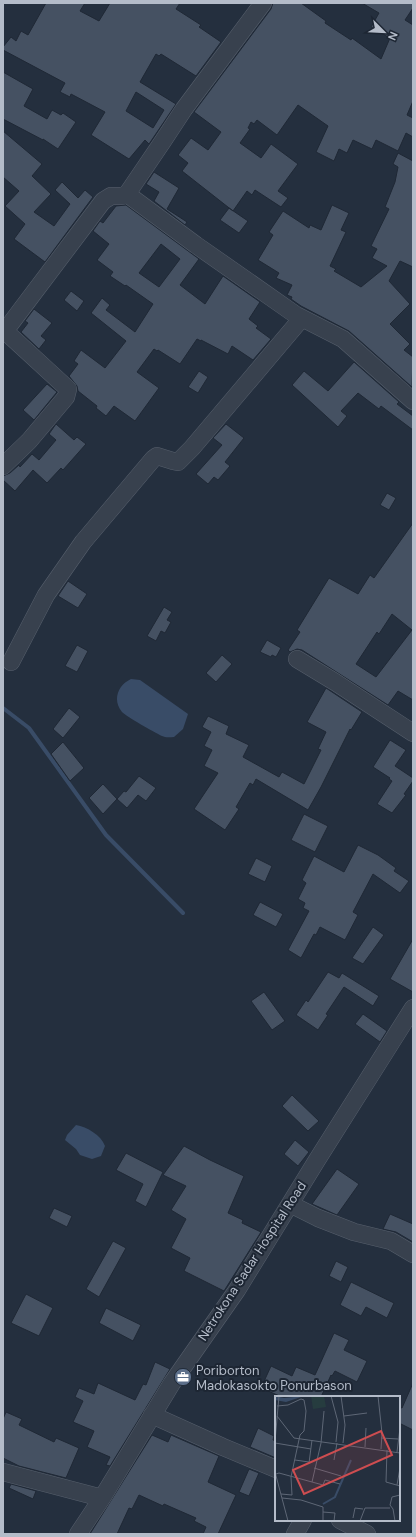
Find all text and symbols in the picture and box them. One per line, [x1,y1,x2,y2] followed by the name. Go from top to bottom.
[364,12,404,52] north arrow
[385,30,401,43] text: N
[194,1178,310,1344] street label: Netrokona Sadar Hospital Road
[196,1362,352,1394] place label: Poriborton Madokasokto Ponurbason
[173,1367,193,1387] office icon: Poriborton Madokasokto Ponurbason
[275,1396,400,1521] inset map

